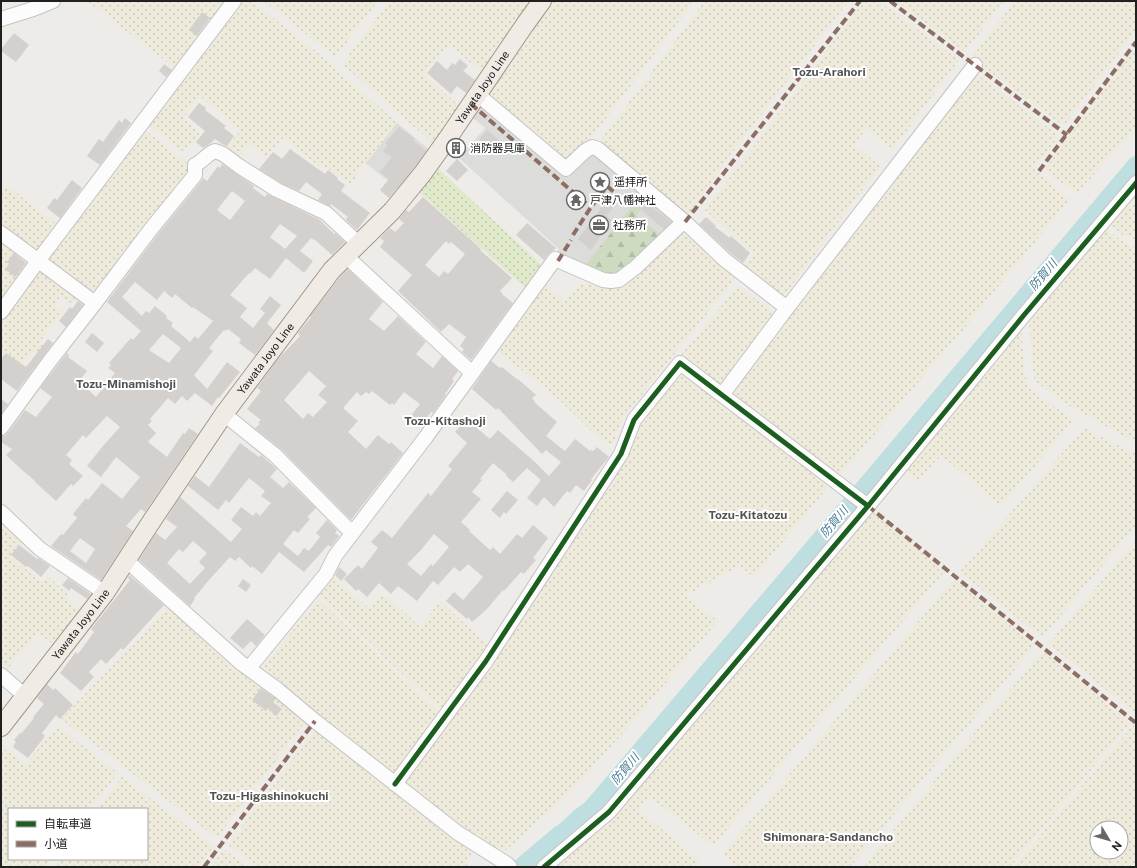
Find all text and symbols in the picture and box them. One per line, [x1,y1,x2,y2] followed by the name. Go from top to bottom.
[453,48,511,126] street label: Yawata Joyo Line
[792,65,866,79] district label: Tozu-Arahori
[445,137,467,159] building icon: 消防器具庫
[470,142,525,154] place label: 消防器具庫
[589,171,611,193] place icon: 遥拝所
[614,176,648,188] place label: 遥拝所
[565,189,587,211] temple icon: 戸津八幡神社
[590,194,656,206] place label: 戸津八幡神社
[588,214,610,236] office icon: 社務所
[613,219,647,231] place label: 社務所
[1026,255,1061,293] water label: 防賀川
[235,320,296,396] street label: Yawata Joyo Line
[76,377,176,391] district label: Tozu-Minamishoji
[404,414,486,428] district label: Tozu-Kitashoji
[817,502,852,540] water label: 防賀川
[709,508,787,522] district label: Tozu-Kitatozu
[50,587,112,662] street label: Yawata Joyo Line
[608,749,643,787] water label: 防賀川
[209,789,329,803] district label: Tozu-Higashinokuchi
[8,808,148,860] legend
[44,817,92,831] text: 自転車道
[1089,820,1129,860] north arrow
[763,830,893,844] district label: Shimonara-Sandancho
[44,837,68,851] text: 小道
[1110,839,1124,853] text: N

